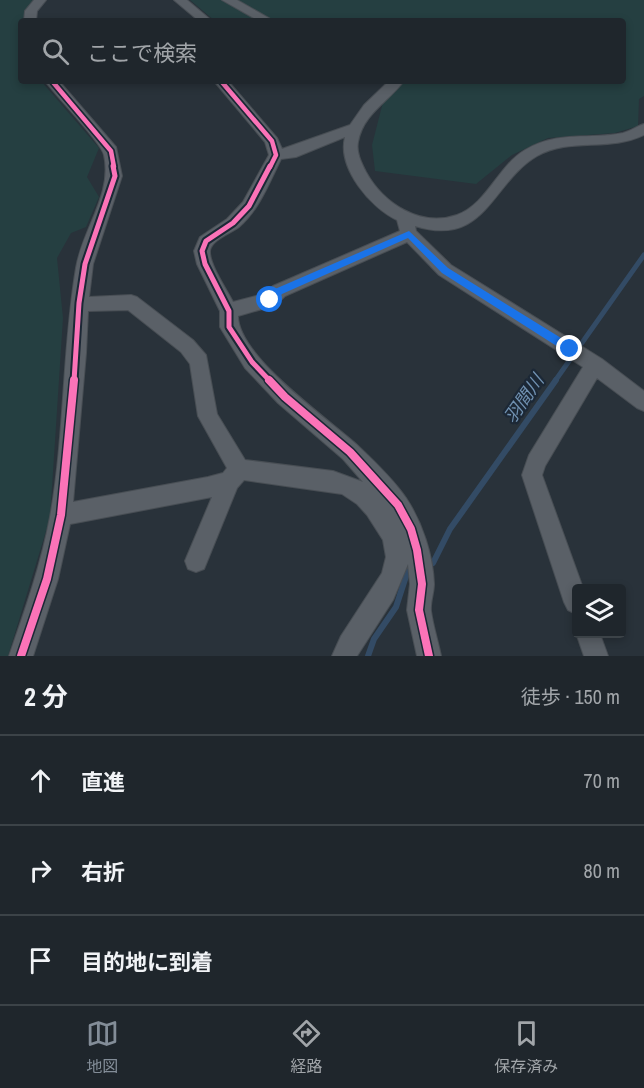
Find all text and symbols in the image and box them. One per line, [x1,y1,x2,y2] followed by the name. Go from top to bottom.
[18,18,626,84] search box
[39,35,72,68] icon: search
[87,38,197,68] text: ここで検索
[256,286,282,312] route start
[556,335,582,361] route end
[498,368,550,428] water label: 羽間川
[572,584,626,638] map controls
[572,584,626,638] button: layers
[24,679,68,714] text: 2 分
[521,683,620,710] text: 徒歩 · 150 m
[24,764,57,797] icon: ahead
[81,767,125,797] text: 直進
[584,767,620,794] text: 70 m
[24,854,57,887] icon: right
[81,857,125,887] text: 右折
[584,857,620,884] text: 80 m
[24,944,57,977] icon: arrive
[81,947,213,977] text: 目的地に到着
[86,1017,119,1077] tab: 地図
[290,1017,323,1077] tab: 経路
[494,1017,558,1077] tab: 保存済み

